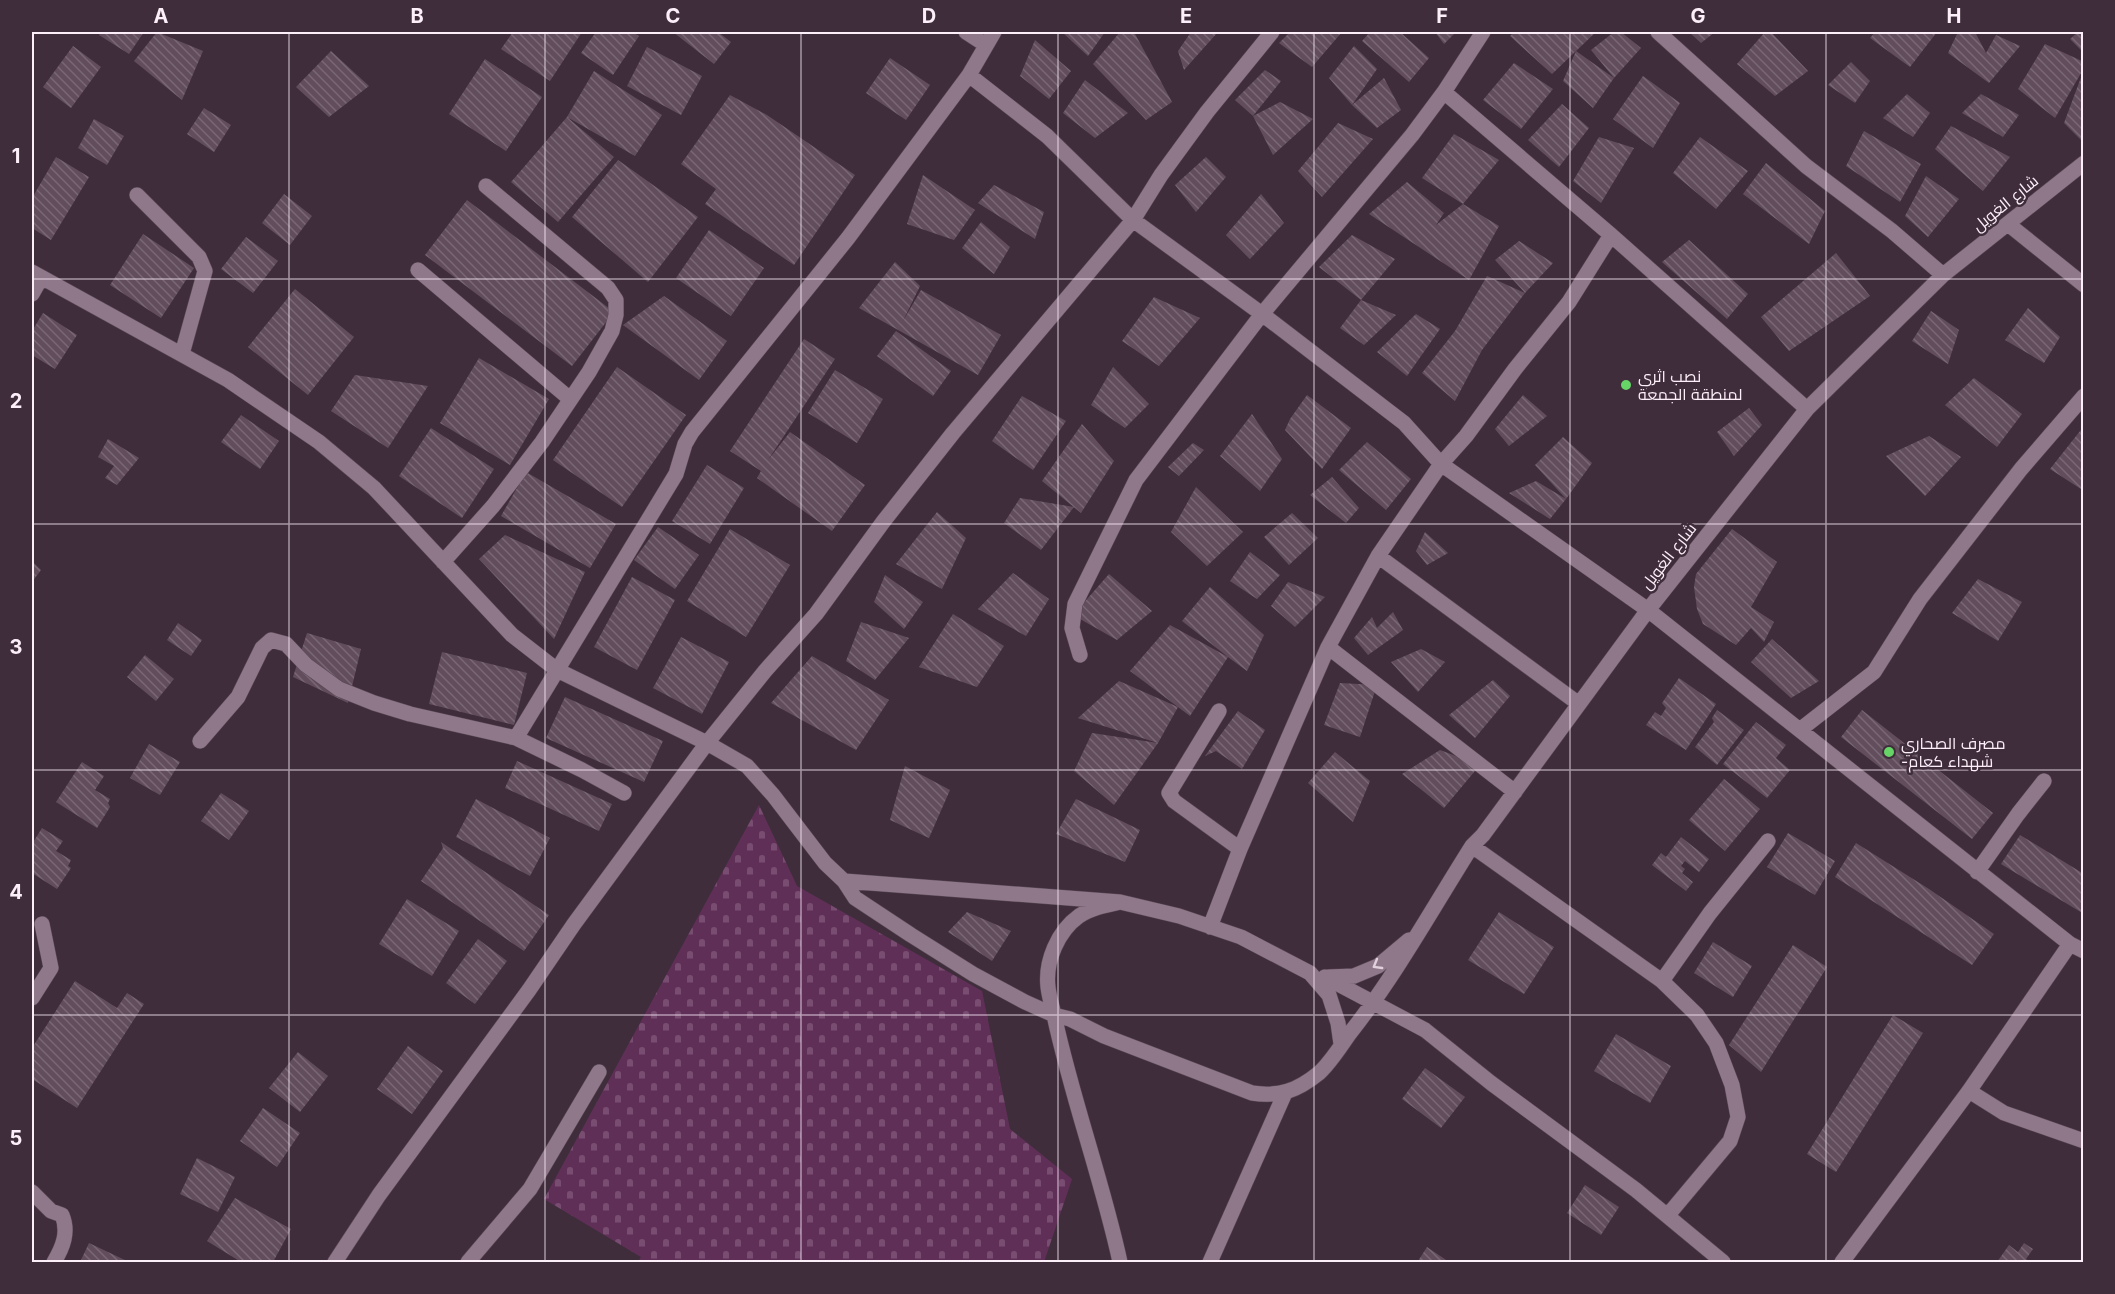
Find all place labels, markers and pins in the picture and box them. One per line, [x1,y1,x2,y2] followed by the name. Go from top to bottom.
[1638,366,1742,404] place label: نصب اثري لمنطقة الجمعة
[1619,378,1633,392] marker: نصب اثري لمنطقة الجمعة
[1901,733,2005,773] place label: مصرف الصحاري -شهداء كعام
[1882,745,1896,759] marker: مصرف الصحاري -شهداء كعام

